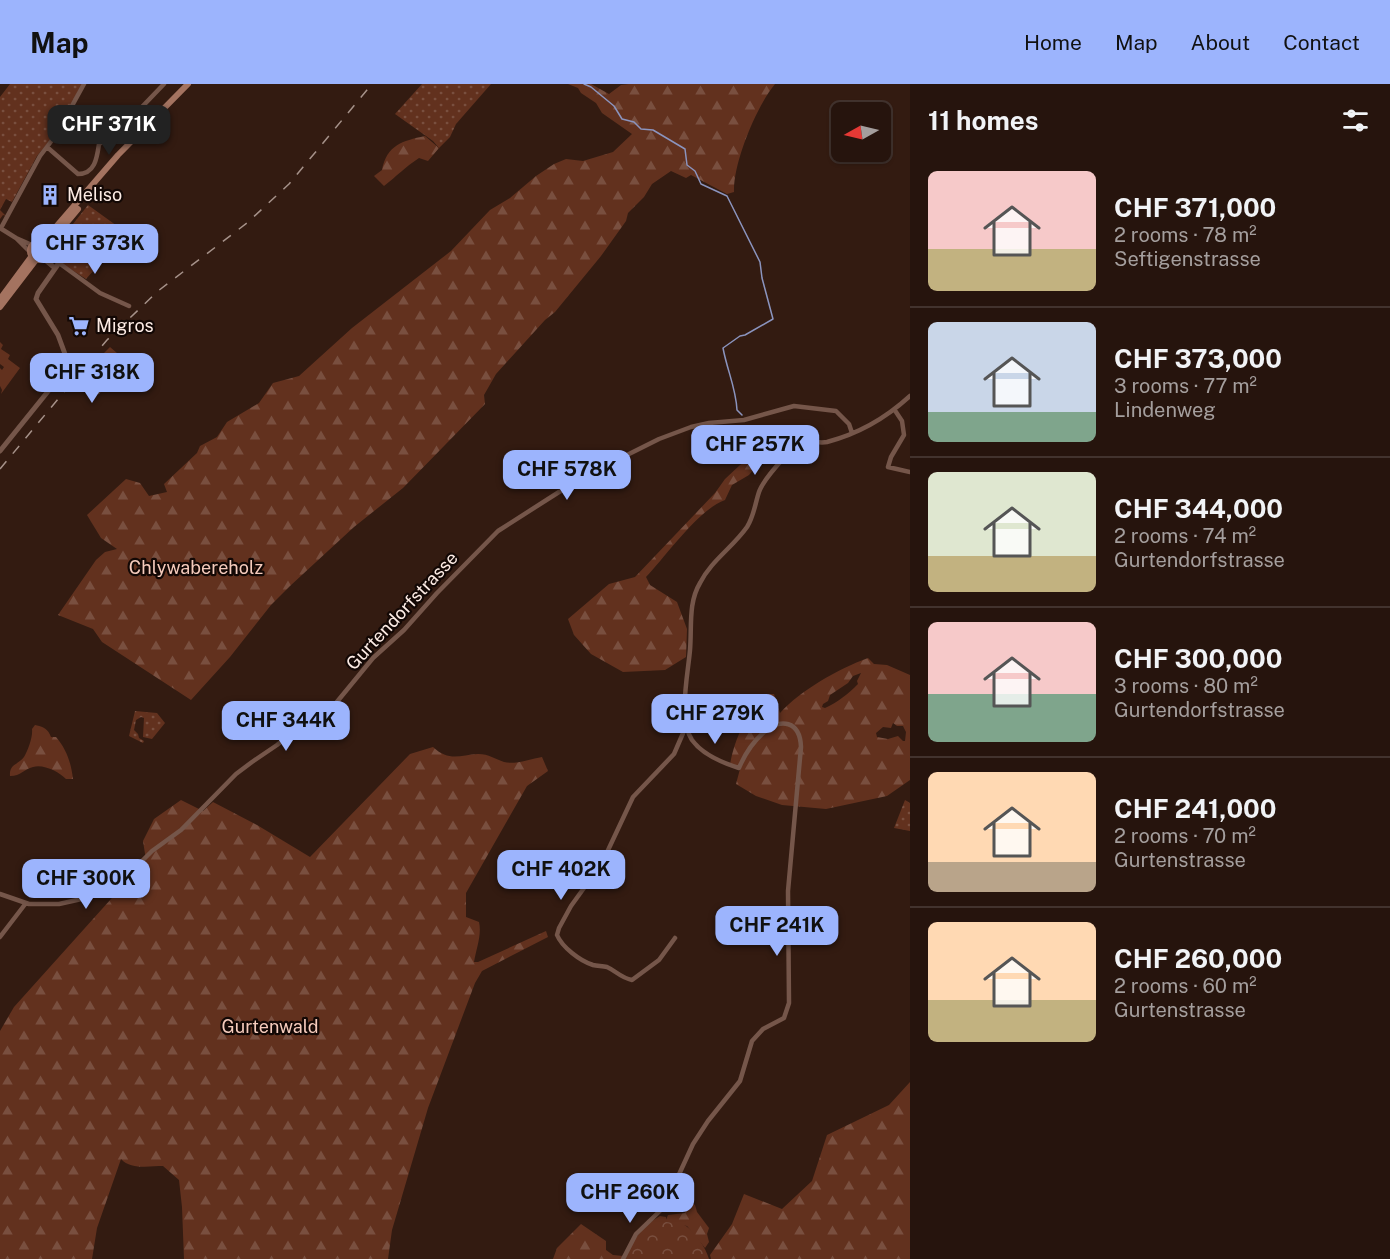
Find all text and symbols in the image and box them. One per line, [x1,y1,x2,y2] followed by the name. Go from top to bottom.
[30,26,89,59] text: Map
[1024,30,1082,55] text: Home
[1115,30,1158,55] text: Map
[1191,30,1250,55] text: About
[1283,30,1360,55] text: Contact
[831,102,891,162] north arrow
[831,102,891,162] map controls
[1339,104,1372,137] icon: filters
[47,105,171,156] pin: CHF 371K
[928,105,1038,136] text: 11 homes
[61,112,157,136] text: CHF 371K
[38,183,62,207] building icon: Meliso
[67,184,122,205] place label: Meliso
[1114,192,1276,223] text: CHF 371,000
[976,195,1048,267] icon: home
[1114,223,1257,247] text: 2 rooms · 78 m²
[33,224,157,275] pin: CHF 373K
[45,231,145,255] text: CHF 373K
[1114,247,1261,271] text: Seftigenstrasse
[67,314,91,338] supermarket icon: Migros
[96,315,154,336] place label: Migros
[1114,343,1282,374] text: CHF 373,000
[976,346,1048,418] icon: home
[30,353,154,404] pin: CHF 318K
[44,360,140,384] text: CHF 318K
[1114,374,1257,398] text: 3 rooms · 77 m²
[1114,398,1216,422] text: Lindenweg
[693,425,817,476] pin: CHF 257K
[705,432,805,456] text: CHF 257K
[505,450,629,501] pin: CHF 578K
[517,457,617,481] text: CHF 578K
[1114,493,1283,524] text: CHF 344,000
[976,496,1048,568] icon: home
[1114,524,1256,548] text: 2 rooms · 74 m²
[341,547,462,674] street label: Gurtendorfstrasse
[1114,548,1285,572] text: Gurtendorfstrasse
[129,557,263,578] park label: Chlywabereholz
[1114,643,1282,674] text: CHF 300,000
[976,646,1048,718] icon: home
[1114,674,1258,698] text: 3 rooms · 80 m²
[653,694,777,745] pin: CHF 279K
[1114,698,1285,722] text: Gurtendorfstrasse
[224,701,348,752] pin: CHF 344K
[665,701,765,725] text: CHF 279K
[236,708,336,732] text: CHF 344K
[1114,793,1277,824] text: CHF 241,000
[976,796,1048,868] icon: home
[1114,824,1256,848] text: 2 rooms · 70 m²
[1114,848,1246,872] text: Gurtenstrasse
[499,850,623,901] pin: CHF 402K
[511,857,611,881] text: CHF 402K
[24,859,148,910] pin: CHF 300K
[36,866,136,890] text: CHF 300K
[715,906,839,957] pin: CHF 241K
[729,913,825,937] text: CHF 241K
[1114,943,1282,974] text: CHF 260,000
[976,946,1048,1018] icon: home
[1114,974,1257,998] text: 2 rooms · 60 m²
[1114,998,1246,1022] text: Gurtenstrasse
[221,1016,319,1037] park label: Gurtenwald
[568,1173,692,1224] pin: CHF 260K
[580,1180,680,1204] text: CHF 260K

